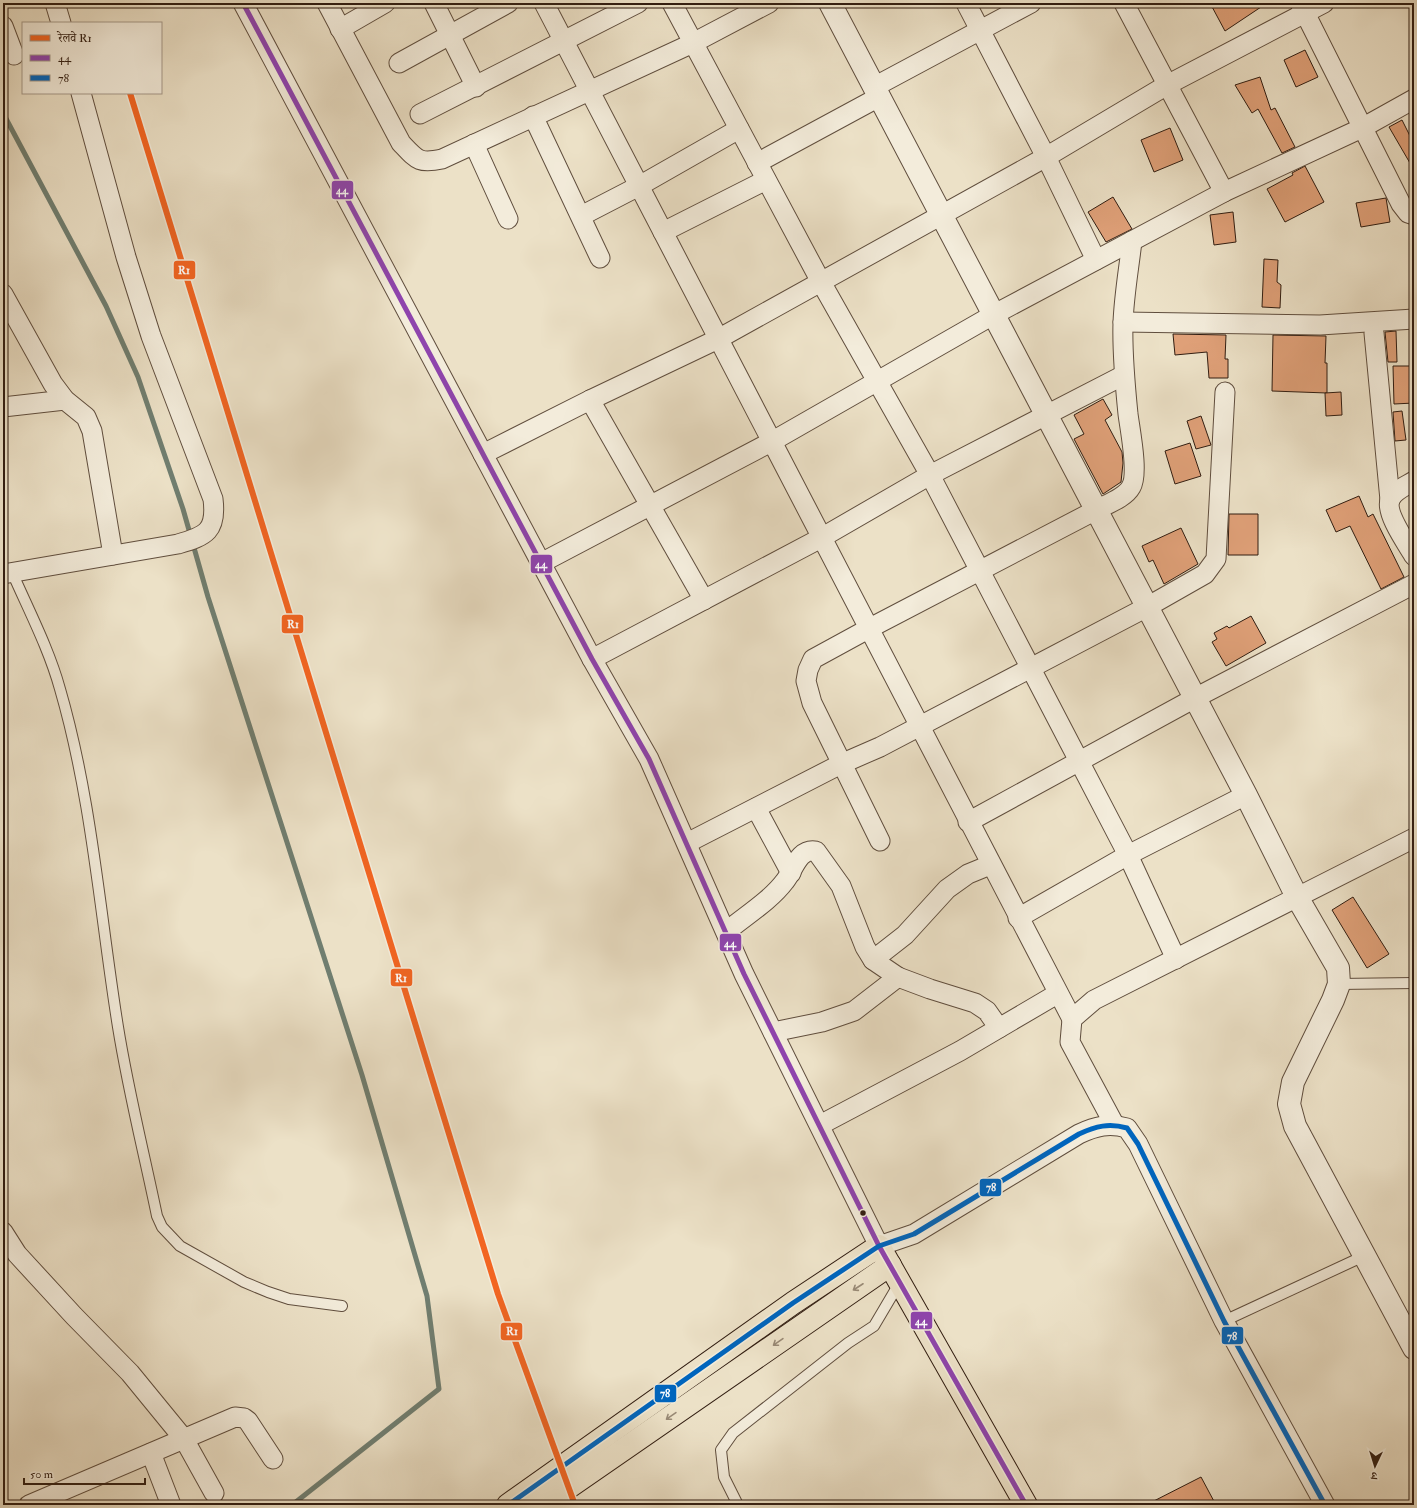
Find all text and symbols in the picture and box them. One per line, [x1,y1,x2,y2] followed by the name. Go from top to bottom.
[22,22,162,94] legend
[56,30,92,46] text: रेलवे R1
[58,51,71,66] text: 44
[58,71,70,86] text: 78
[331,180,354,200] line badge: 44
[335,184,349,198] text: 44
[173,260,196,280] line badge: R1
[178,264,190,277] text: R1
[530,554,553,574] line badge: 44
[534,558,548,572] text: 44
[281,614,304,634] line badge: R1
[287,618,299,631] text: R1
[719,933,742,952] line badge: 44
[723,937,737,951] text: 44
[390,968,413,987] line badge: R1
[395,972,407,985] text: R1
[979,1178,1002,1197] line badge: 78
[986,1181,997,1194] text: 78
[858,1208,868,1218] unlabelled marker
[853,1283,864,1291] one-way arrow
[910,1311,933,1330] line badge: 44
[914,1315,928,1329] text: 44
[500,1322,523,1341] line badge: R1
[506,1325,518,1338] text: R1
[1221,1326,1244,1345] line badge: 78
[1227,1330,1238,1343] text: 78
[773,1338,784,1346] one-way arrow
[654,1384,677,1403] line badge: 78
[660,1387,671,1400] text: 78
[666,1412,677,1420] one-way arrow
[1355,1446,1395,1486] north arrow
[24,1460,145,1486] scale bar
[30,1467,54,1482] text: 50 m
[1370,1469,1379,1482] text: उ

